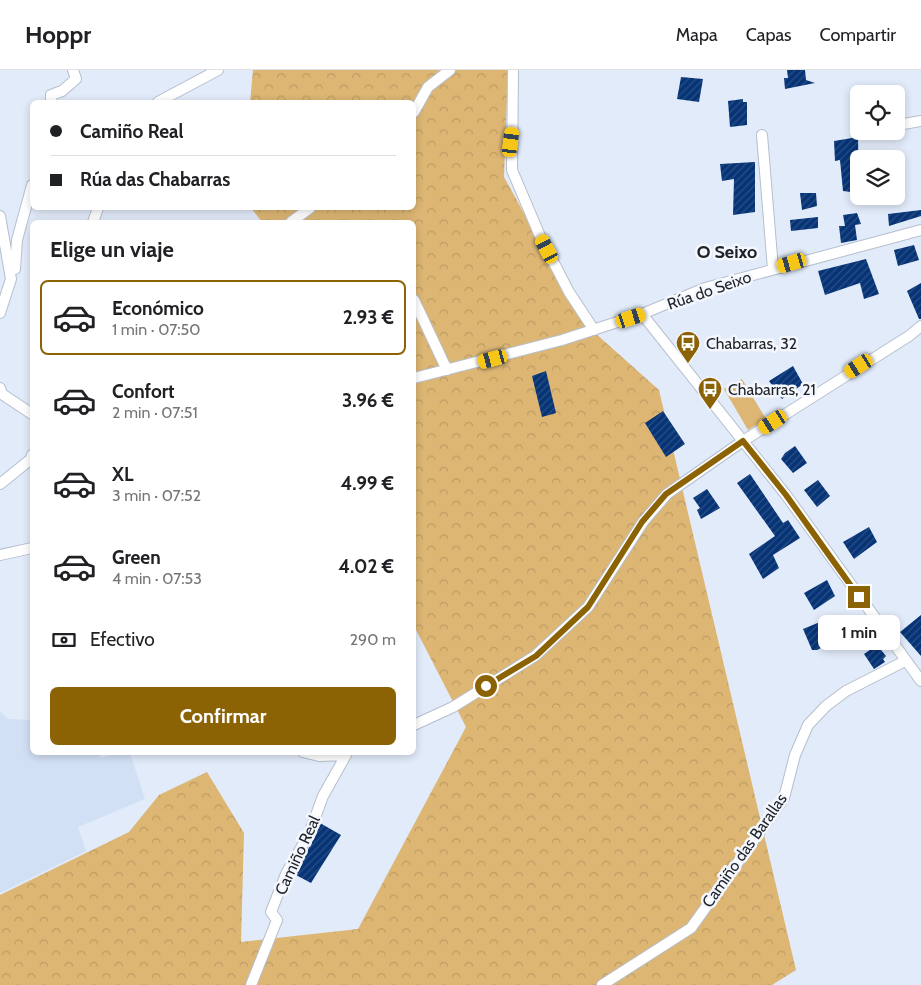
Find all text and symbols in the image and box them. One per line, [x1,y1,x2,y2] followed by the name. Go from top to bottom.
[25,20,91,49] text: Hoppr
[676,24,718,46] text: Mapa
[746,24,792,46] text: Capas
[820,24,896,46] text: Compartir
[850,85,905,205] map controls
[850,85,905,140] button: locate
[80,120,183,143] text: Camiño Real
[501,126,520,158] car
[850,150,905,205] button: layers
[80,168,230,191] text: Rúa das Chabarras
[533,232,560,266] car
[50,236,174,263] text: Elige un viaje
[697,241,757,263] district label: O Seixo
[775,252,808,274] car
[665,267,754,314] street label: Rúa do Seixo
[52,295,97,340] icon: car
[112,297,204,320] text: Económico
[343,306,394,329] text: 2.93 €
[614,306,647,330] car
[112,320,200,339] text: 1 min · 07:50
[675,330,701,364] bus stop icon: Chabarras, 32
[706,334,797,353] place label: Chabarras, 32
[476,348,509,370] car
[842,352,875,380] car
[697,376,723,410] bus stop icon: Chabarras, 21
[52,378,97,423] icon: car
[112,380,175,403] text: Confort
[728,380,816,399] place label: Chabarras, 21
[342,389,394,412] text: 3.96 €
[112,403,198,422] text: 2 min · 07:51
[756,408,789,436] car
[52,461,97,506] icon: car
[112,463,133,486] text: XL
[340,472,394,495] text: 4.99 €
[112,486,201,505] text: 3 min · 07:52
[52,544,97,589] icon: car
[112,546,161,569] text: Green
[338,555,394,578] text: 4.02 €
[112,569,202,588] text: 4 min · 07:53
[848,586,870,608] route end
[818,614,900,650] callout: 1 min
[841,623,877,642] text: 1 min
[50,626,78,654] icon: cash
[90,628,155,651] text: Efectivo
[350,630,396,649] text: 290 m
[475,675,497,697] route start
[50,687,396,745] button: Confirmar
[698,789,791,911] street label: Camiño das Barallas
[271,812,324,898] street label: Camiño Real

